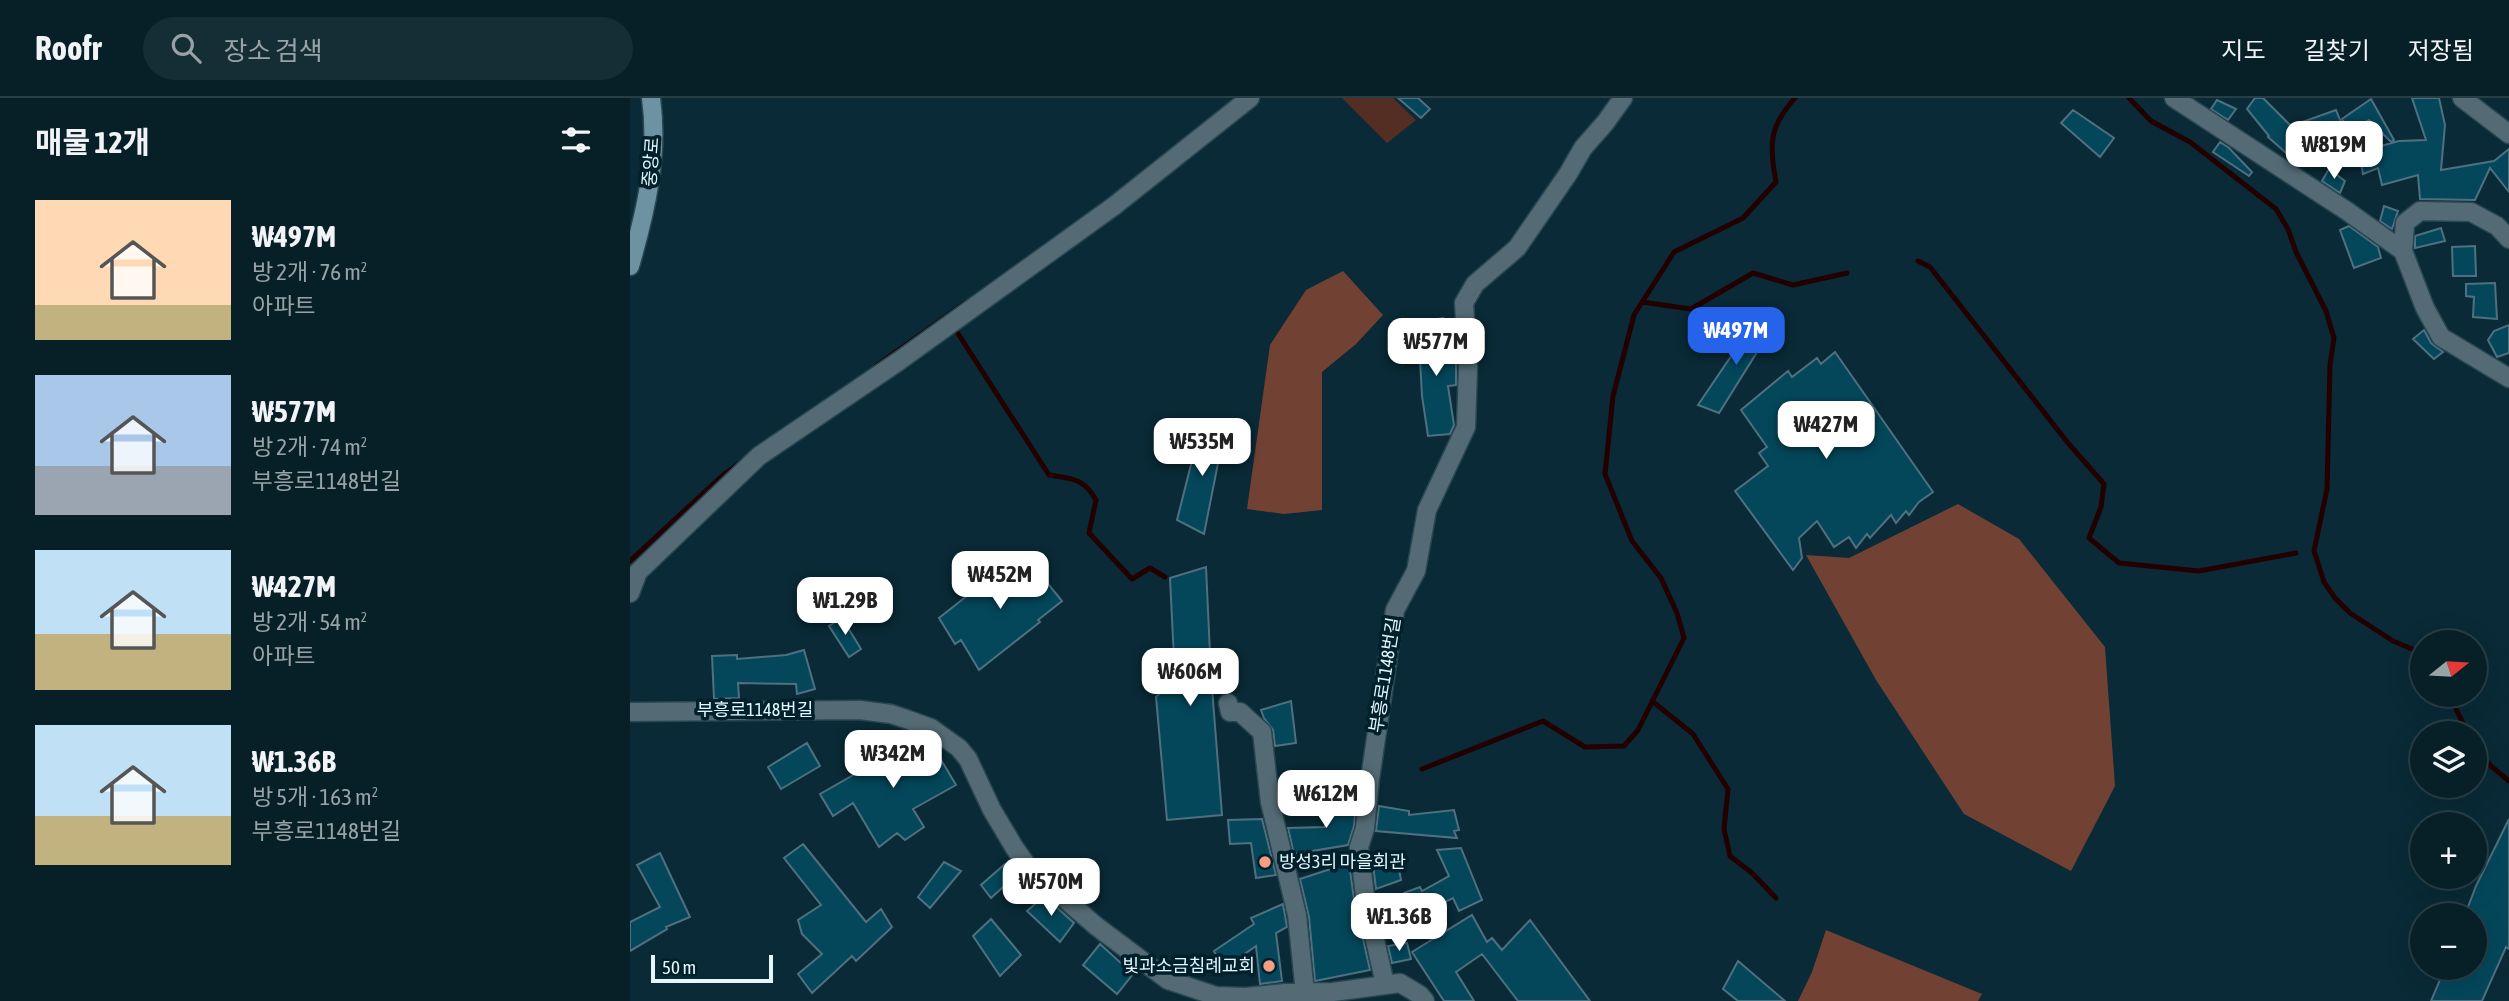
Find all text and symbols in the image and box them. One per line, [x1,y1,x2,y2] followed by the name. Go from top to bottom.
[143,17,633,80] search box
[35,29,101,67] text: Roofr
[167,29,205,67] icon: search
[223,36,323,66] text: 장소 검색
[2221,37,2266,64] text: 지도
[2304,37,2370,64] text: 길찾기
[2408,37,2474,64] text: 저장됨
[557,121,595,159] icon: filters
[2285,122,2383,181] pin: ₩819M
[35,125,150,159] text: 매물 12개
[2302,131,2366,157] text: ₩819M
[638,136,663,187] street label: 중앙로
[252,219,336,253] text: ₩497M
[91,228,175,312] icon: home
[252,259,367,285] text: 방 2개 · 76 m²
[252,293,315,319] text: 아파트
[1687,308,1785,367] pin: ₩497M
[1704,317,1768,343] text: ₩497M
[1387,318,1485,378] pin: ₩577M
[1404,328,1468,354] text: ₩577M
[252,394,336,428] text: ₩577M
[1777,402,1875,461] pin: ₩427M
[91,403,175,487] icon: home
[1794,411,1858,437] text: ₩427M
[1153,418,1251,478] pin: ₩535M
[1170,428,1234,454] text: ₩535M
[252,434,367,460] text: 방 2개 · 74 m²
[252,468,401,494] text: 부흥로1148번길
[951,552,1049,611] pin: ₩452M
[968,561,1032,587] text: ₩452M
[252,569,336,603] text: ₩427M
[91,578,175,662] icon: home
[788,578,902,637] pin: ₩1.29B
[813,587,877,613] text: ₩1.29B
[252,609,367,635] text: 방 2개 · 54 m²
[1365,616,1404,734] street label: 부흥로1148번길
[2410,630,2487,707] north arrow
[2410,630,2487,980] map controls
[252,643,315,669] text: 아파트
[1141,648,1239,708] pin: ₩606M
[1158,658,1222,684] text: ₩606M
[697,699,813,720] street label: 부흥로1148번길
[2410,721,2487,798] button: layers
[844,730,942,790] pin: ₩342M
[861,740,925,766] text: ₩342M
[252,744,336,778] text: ₩1.36B
[91,753,175,837] icon: home
[1277,770,1375,830] pin: ₩612M
[1294,780,1358,806] text: ₩612M
[252,784,378,810] text: 방 5개 · 163 m²
[2410,812,2487,889] button: +
[252,818,401,844] text: 부흥로1148번길
[1279,851,1406,872] place label: 방성3리 마을회관
[1257,854,1273,870] marker: 방성3리 마을회관
[1002,858,1100,918] pin: ₩570M
[1019,868,1083,894] text: ₩570M
[1342,894,1456,953] pin: ₩1.36B
[1367,903,1431,929] text: ₩1.36B
[2410,903,2487,980] button: −
[651,952,774,984] scale bar
[1123,955,1255,976] place label: 빛과소금침례교회
[662,956,696,978] text: 50 m
[1261,958,1277,974] marker: 빛과소금침례교회

